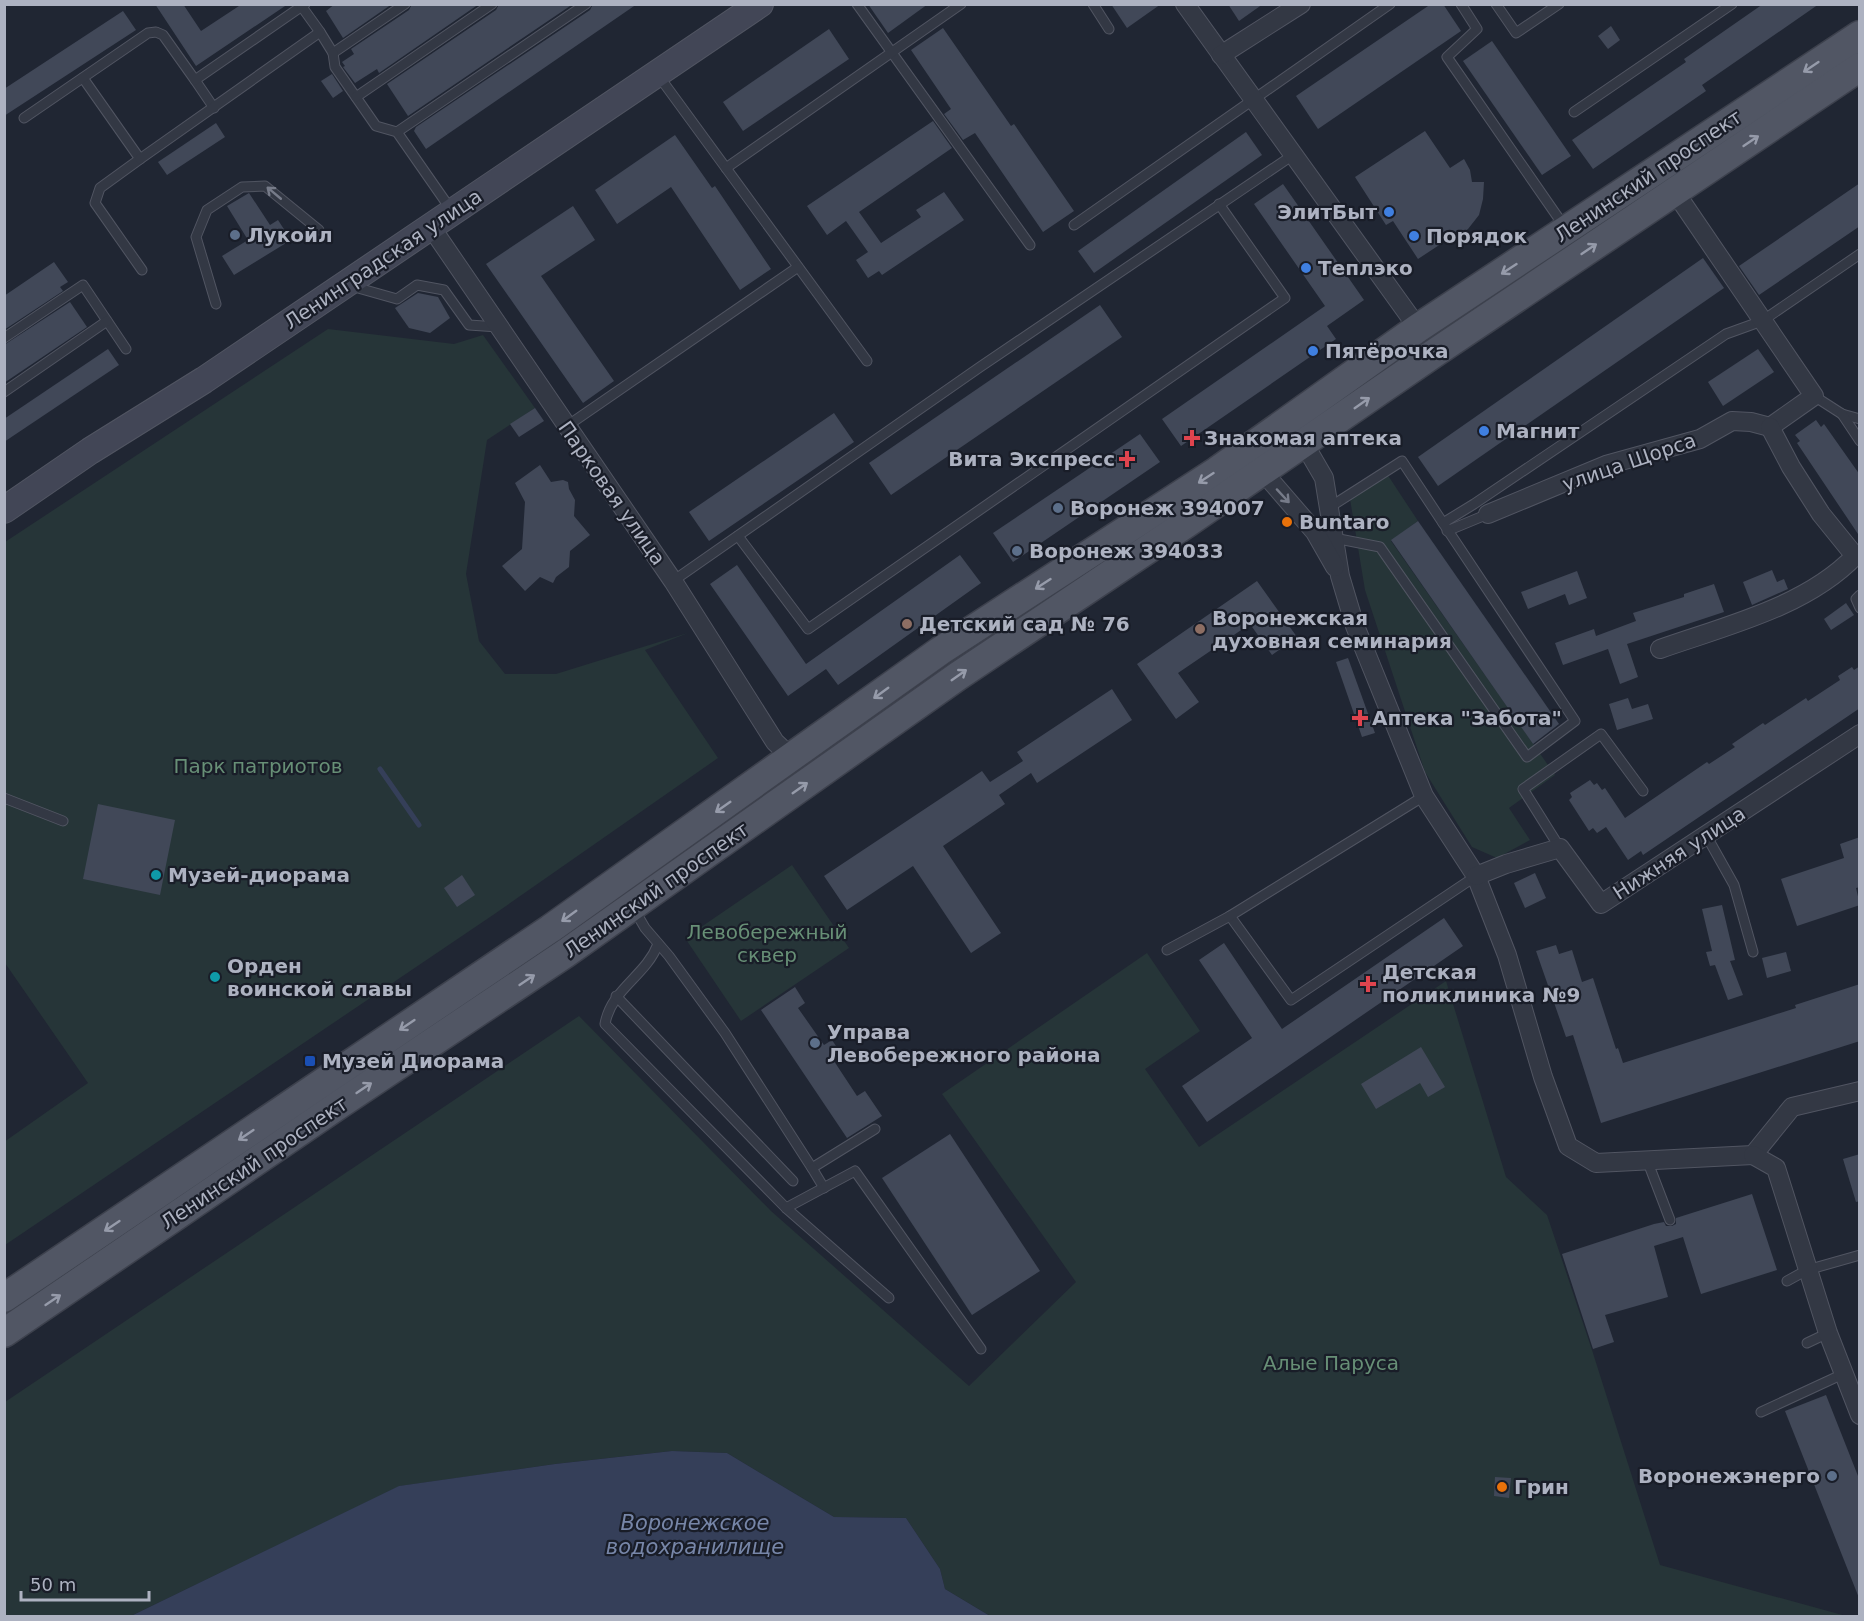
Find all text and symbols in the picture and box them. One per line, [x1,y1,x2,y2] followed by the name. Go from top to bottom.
[1803,61,1820,73] one-way arrow
[1550,104,1746,247] street label: Ленинский проспект
[1742,134,1759,146] one-way arrow
[280,184,486,334] street label: Ленинградская улица
[266,187,282,200] one-way arrow
[1277,200,1377,224] place label: ЭлитБыт
[1382,205,1396,219] marker: ЭлитБыт
[247,223,333,247] place label: Лукойл
[1426,224,1528,248] place label: Порядок
[228,228,242,242] marker: Лукойл
[1407,229,1421,243] marker: Порядок
[1580,243,1597,255] one-way arrow
[1318,256,1413,280] place label: Теплэко
[1299,261,1313,275] marker: Теплэко
[1501,263,1518,275] one-way arrow
[1325,339,1449,363] place label: Пятёрочка
[1306,344,1320,358] marker: Пятёрочка
[1353,397,1370,409] one-way arrow
[553,416,671,570] street label: Парковая улица
[1496,419,1580,443] place label: Магнит
[1477,424,1491,438] marker: Магнит
[1204,426,1402,450] place label: Знакомая аптека
[1559,428,1699,496] street label: улица Щорса
[1185,431,1199,445] marker: Знакомая аптека
[948,447,1115,471] place label: Вита Экспресс
[1120,452,1134,466] marker: Вита Экспресс
[1199,472,1215,484] one-way arrow
[1276,488,1291,503] one-way arrow
[1070,496,1265,520] place label: Воронеж 394007
[1051,501,1065,515] marker: Воронеж 394007
[1299,510,1389,534] place label: Buntaro
[1280,515,1294,529] marker: Buntaro
[1029,539,1224,563] place label: Воронеж 394033
[1010,544,1024,558] marker: Воронеж 394033
[1035,578,1051,590] one-way arrow
[1212,606,1452,653] place label: Воронежская духовная семинария
[919,612,1130,636] place label: Детский сад № 76
[900,617,914,631] marker: Детский сад № 76
[1193,622,1207,636] marker: Воронежская духовная семинария
[950,669,967,681] one-way arrow
[874,687,890,699] one-way arrow
[1372,706,1562,730] place label: Аптека "Забота"
[1353,711,1367,725] marker: Аптека "Забота"
[173,754,343,778] park label: Парк патриотов
[792,782,808,794] one-way arrow
[715,801,731,813] one-way arrow
[1608,801,1750,905] street label: Нижняя улица
[559,817,753,963] street label: Ленинский проспект
[168,863,350,887] place label: Музей-диорама
[149,868,163,882] marker: Музей-диорама
[561,910,577,922] one-way arrow
[687,920,847,967] park label: Левобережный сквер
[227,954,412,1001] place label: Орден воинской славы
[1382,960,1580,1007] place label: Детская поликлиника №9
[208,970,222,984] marker: Орден воинской славы
[518,974,534,986] one-way arrow
[1359,975,1377,993] marker: Детская поликлиника №9
[400,1019,416,1031] one-way arrow
[827,1020,1100,1067] place label: Управа Левобережного района
[808,1036,822,1050] marker: Управа Левобережного района
[322,1049,504,1073] place label: Музей Диорама
[303,1054,317,1068] marker: Музей Диорама
[356,1082,372,1094] one-way arrow
[156,1091,352,1234] street label: Ленинский проспект
[238,1129,255,1141] one-way arrow
[104,1219,121,1232] one-way arrow
[44,1294,61,1306] one-way arrow
[1263,1351,1399,1375] park label: Алые Паруса
[1638,1464,1820,1488] place label: Воронежэнерго
[1825,1469,1839,1483] marker: Воронежэнерго
[1514,1475,1569,1499] place label: Грин
[1495,1480,1509,1494] marker: Грин
[606,1511,784,1559] water label: Воронежское водохранилище
[21,1564,148,1602] scale bar
[30,1574,76,1595] text: 50 m

